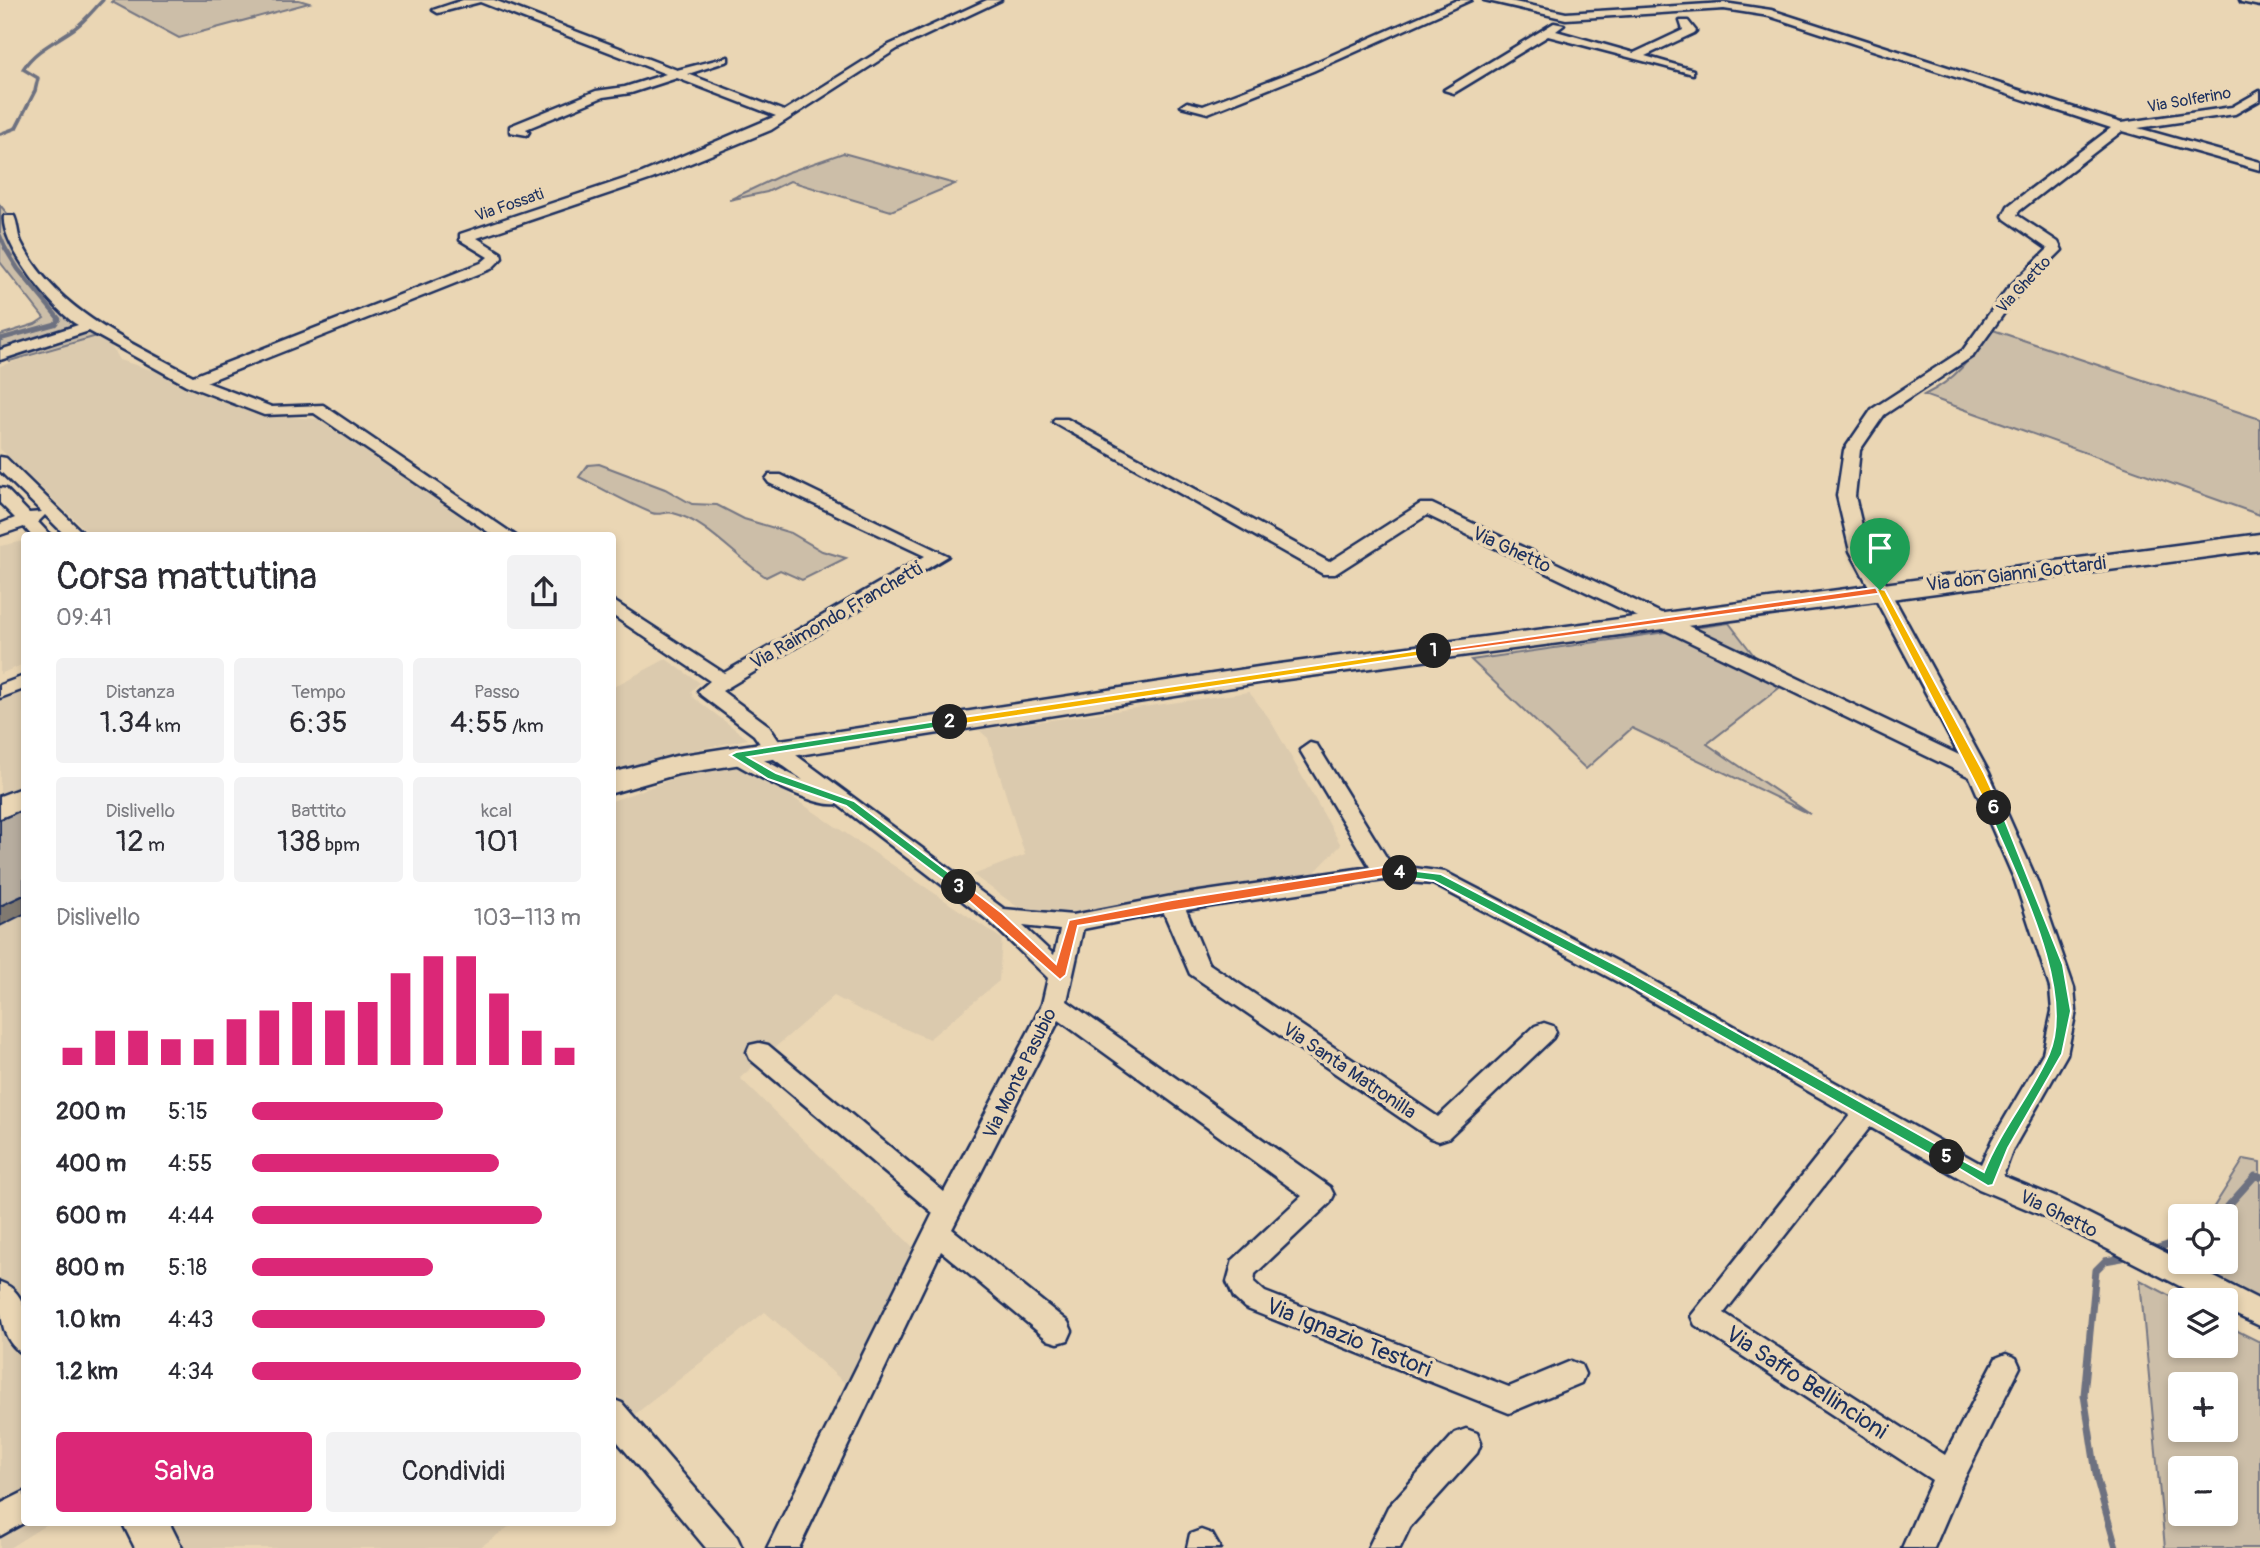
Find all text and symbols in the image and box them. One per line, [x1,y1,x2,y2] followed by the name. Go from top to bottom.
[2146,83,2233,117] street label: Via Solferino
[472,184,546,226] street label: Via Fossati
[1992,252,2055,317] street label: Via Ghetto
[1850,518,1910,590] pin
[1468,521,1555,579] street label: Via Ghetto
[1861,529,1899,567] icon: arrive
[1925,551,2107,597] street label: Via don Gianni Gottardi
[56,553,317,601] text: Corsa mattutina
[507,555,581,629] button: share
[746,557,927,675] street label: Via Raimondo Franchetti
[56,603,112,632] text: 09:41
[1416,634,1452,668] pin: 1
[1430,638,1437,662] text: 1
[106,680,175,704] text: Distanza
[291,680,346,704] text: Tempo
[474,680,520,704] text: Passo
[99,704,152,741] text: 1.34
[289,704,348,741] text: 6:35
[450,704,508,741] text: 4:55
[932,704,968,740] pin: 2
[944,709,955,733] text: 2
[152,714,181,738] text: km
[508,714,544,738] text: /km
[1976,790,2011,826] pin: 6
[1988,795,1999,819] text: 6
[105,799,175,823] text: Dislivello
[291,799,346,823] text: Battito
[481,799,512,823] text: kcal
[115,823,144,860] text: 12
[277,823,321,860] text: 138
[475,823,519,860] text: 101
[144,833,165,857] text: m
[321,833,360,857] text: bpm
[1382,856,1418,890] pin: 4
[1394,860,1405,884] text: 4
[942,870,976,904] pin: 3
[953,874,964,898] text: 3
[56,903,140,932] text: Dislivello
[474,903,581,932] text: 103–113 m
[978,1004,1062,1143] street label: Via Monte Pasubio
[1278,1017,1421,1125] street label: Via Santa Matronilla
[56,1097,126,1126] text: 200 m
[168,1097,208,1126] text: 5:15
[1930,1140,1965,1174] pin: 5
[1941,1144,1952,1168] text: 5
[56,1149,126,1178] text: 400 m
[168,1149,212,1178] text: 4:55
[2015,1185,2102,1243] street label: Via Ghetto
[56,1201,126,1230] text: 600 m
[168,1201,214,1230] text: 4:44
[2168,1204,2238,1526] map controls
[2168,1204,2238,1274] button: locate
[56,1253,124,1282] text: 800 m
[168,1253,207,1282] text: 5:18
[2168,1288,2238,1358] button: layers
[1262,1291,1436,1384] street label: Via Ignazio Testori
[56,1305,121,1334] text: 1.0 km
[168,1305,214,1334] text: 4:43
[1720,1319,1893,1446] street label: Via Saffo Bellincioni
[56,1357,118,1386] text: 1.2 km
[168,1357,214,1386] text: 4:34
[2168,1372,2238,1442] button: +
[56,1432,312,1512] button: Salva
[326,1432,581,1512] button: Condividi
[2168,1456,2238,1526] button: −

